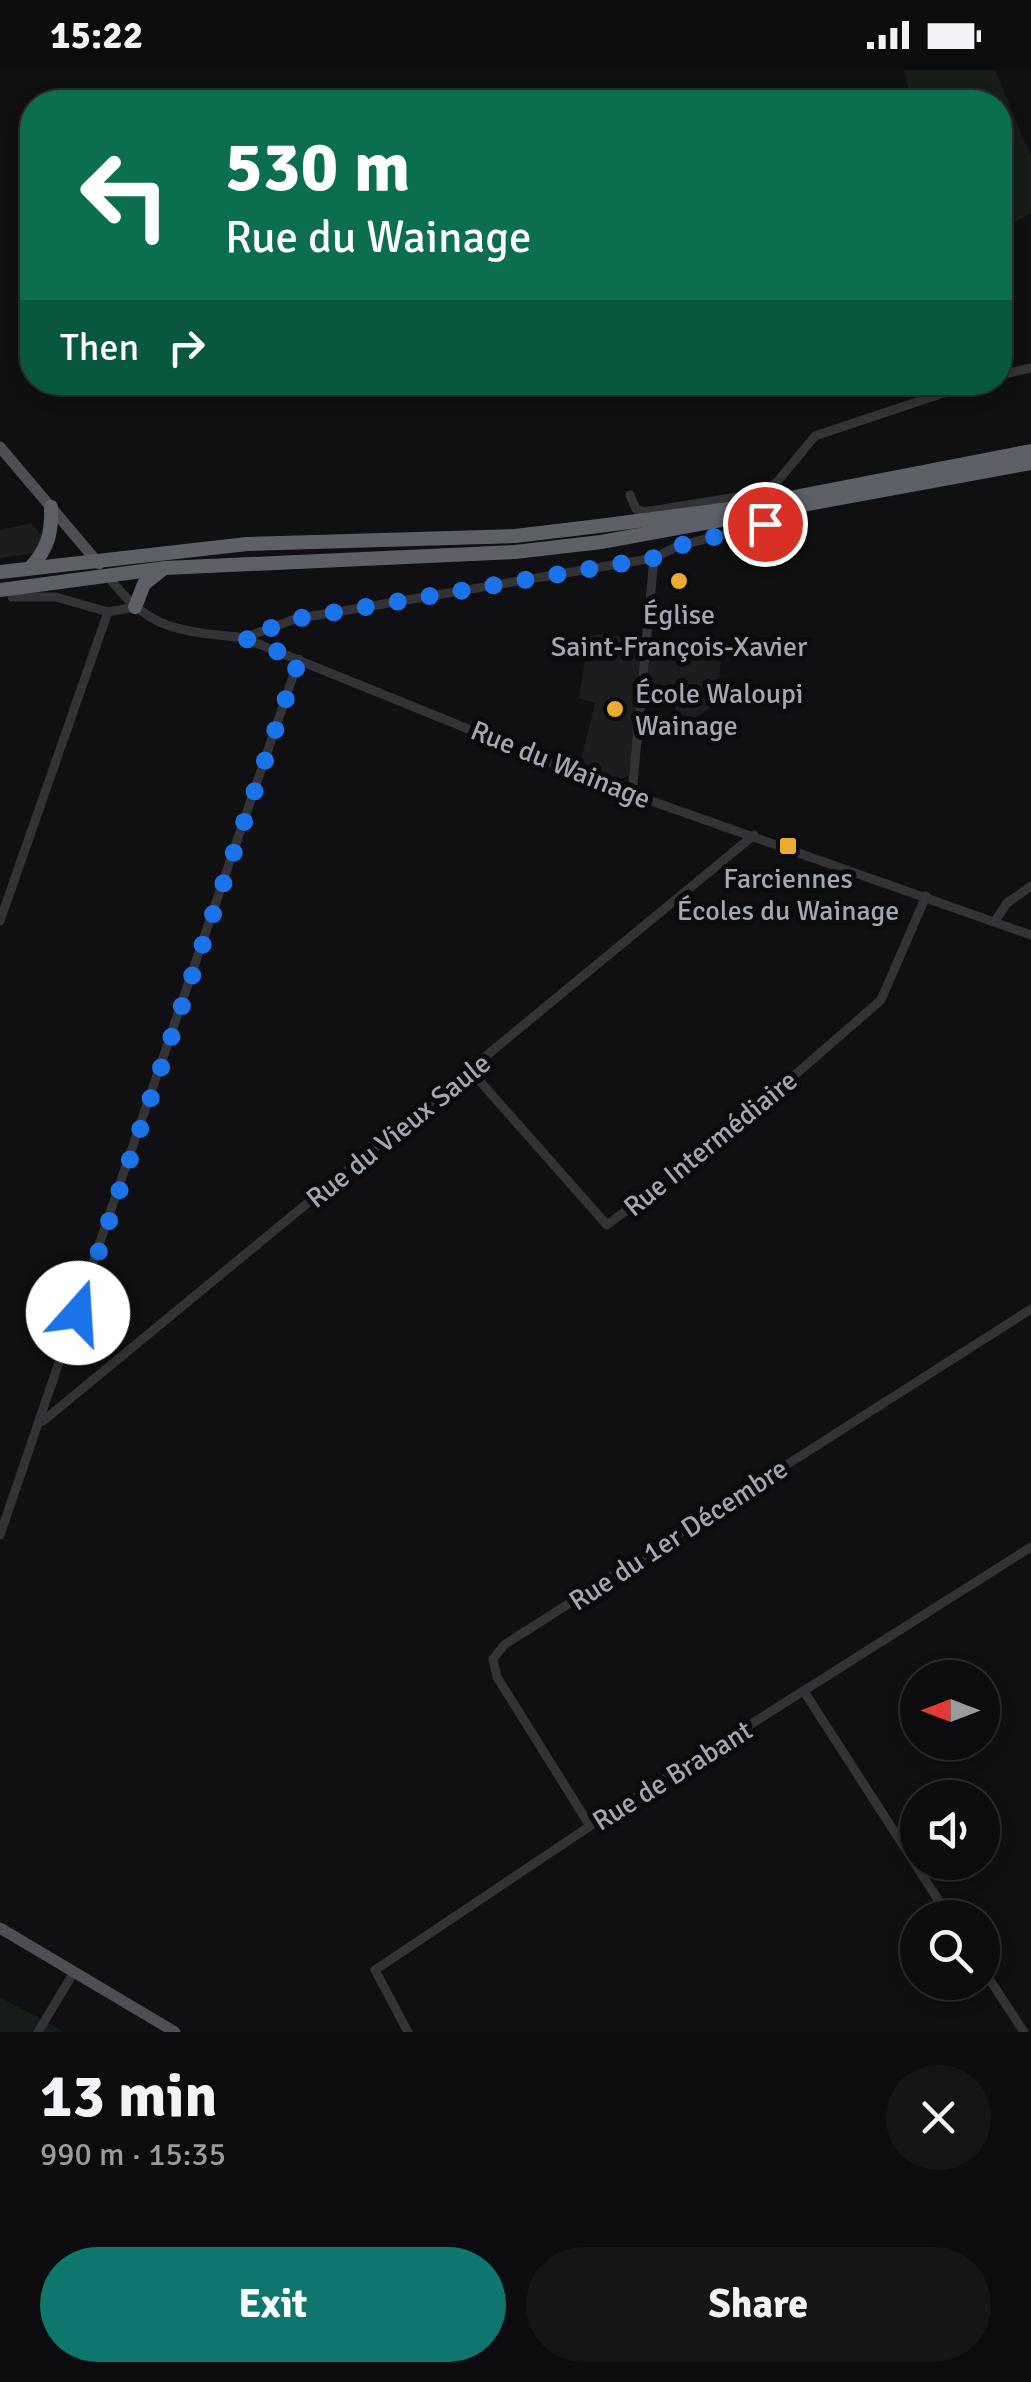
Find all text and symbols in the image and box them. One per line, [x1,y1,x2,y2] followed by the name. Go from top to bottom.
[50,12,143,59] text: 15:22
[225,124,410,210] text: 530 m
[60,130,190,260] icon: left
[225,210,532,265] text: Rue du Wainage
[159,320,214,375] icon: right
[60,324,139,371] text: Then
[723,482,808,567] pin
[738,497,793,552] icon: arrive
[668,570,690,592] marker: Église Saint-François-Xavier
[551,598,808,664] place label: Église Saint-François-Xavier
[635,677,803,743] place label: École Waloupi Wainage
[604,698,626,720] marker: École Waloupi Wainage
[466,713,655,816] street label: Rue du Wainage
[777,835,799,857] marker: Farciennes Écoles du Wainage
[677,862,899,928] place label: Farciennes Écoles du Wainage
[300,1046,498,1215] street label: Rue du Vieux Saule
[617,1063,804,1224] street label: Rue Intermédiaire
[26,1261,130,1365] position arrow
[563,1452,794,1618] street label: Rue du 1er Décembre
[900,1660,1000,1760] north arrow
[900,1660,1000,2000] map controls
[587,1713,759,1838] street label: Rue de Brabant
[900,1780,1000,1880] button: sound
[900,1900,1000,2000] button: search
[40,2060,217,2134] text: 13 min
[886,2065,991,2170] button: close
[40,2135,226,2174] text: 990 m · 15:35
[40,2247,506,2362] button: Exit
[526,2247,991,2362] button: Share

